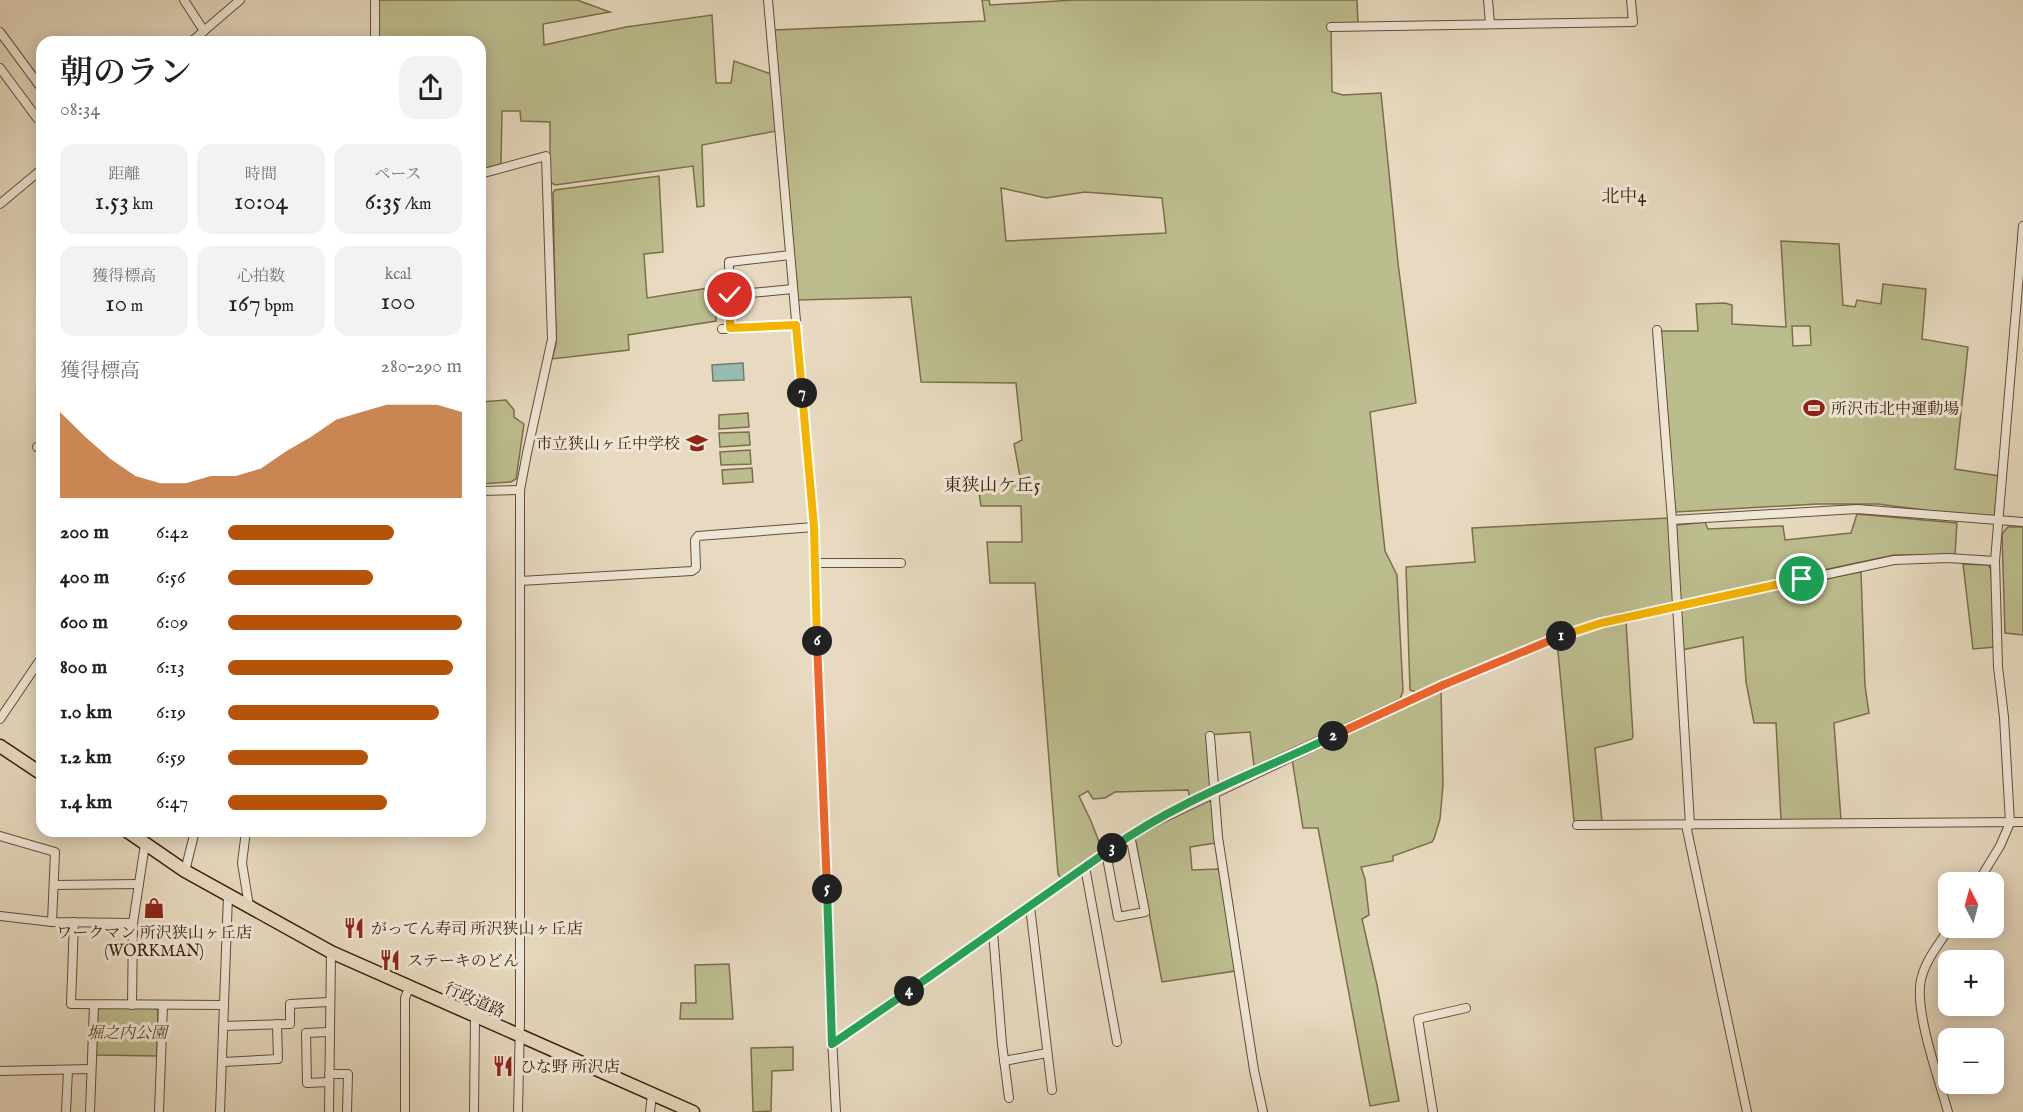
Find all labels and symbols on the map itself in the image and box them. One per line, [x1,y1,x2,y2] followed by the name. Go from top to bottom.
[1602,186,1647,209] district label: 北中4
[704,269,755,320] pin
[787,378,817,408] pin: 7
[1802,396,1826,420] sports icon: 所沢市北中運動場
[1831,400,1959,420] place label: 所沢市北中運動場
[685,431,709,455] school or university icon: 市立狭山ヶ丘中学校
[536,435,680,455] place label: 市立狭山ヶ丘中学校
[944,475,1041,498] district label: 東狭山ケ丘5
[1776,553,1827,604] pin
[1546,621,1576,651] pin: 1
[802,626,832,656] pin: 6
[1318,721,1348,751] pin: 2
[1097,833,1127,863] pin: 3
[1938,872,2004,938] north arrow
[812,874,842,904] pin: 5
[142,896,166,920] shop icon: ワークマン 所沢狭山ヶ丘店 (WORKMAN)
[342,916,366,940] restaurant icon: がってん寿司 所沢狭山ヶ丘店
[371,920,583,940] place label: がってん寿司 所沢狭山ヶ丘店
[56,924,252,962] place label: ワークマン 所沢狭山ヶ丘店 (WORKMAN)
[378,948,402,972] restaurant icon: ステーキのどん
[407,952,519,972] place label: ステーキのどん
[894,976,924,1006] pin: 4
[441,979,507,1023] street label: 行政道路
[87,1024,170,1044] park label: 堀之内公園
[491,1054,515,1078] restaurant icon: ひな野 所沢店
[520,1058,620,1078] place label: ひな野 所沢店

